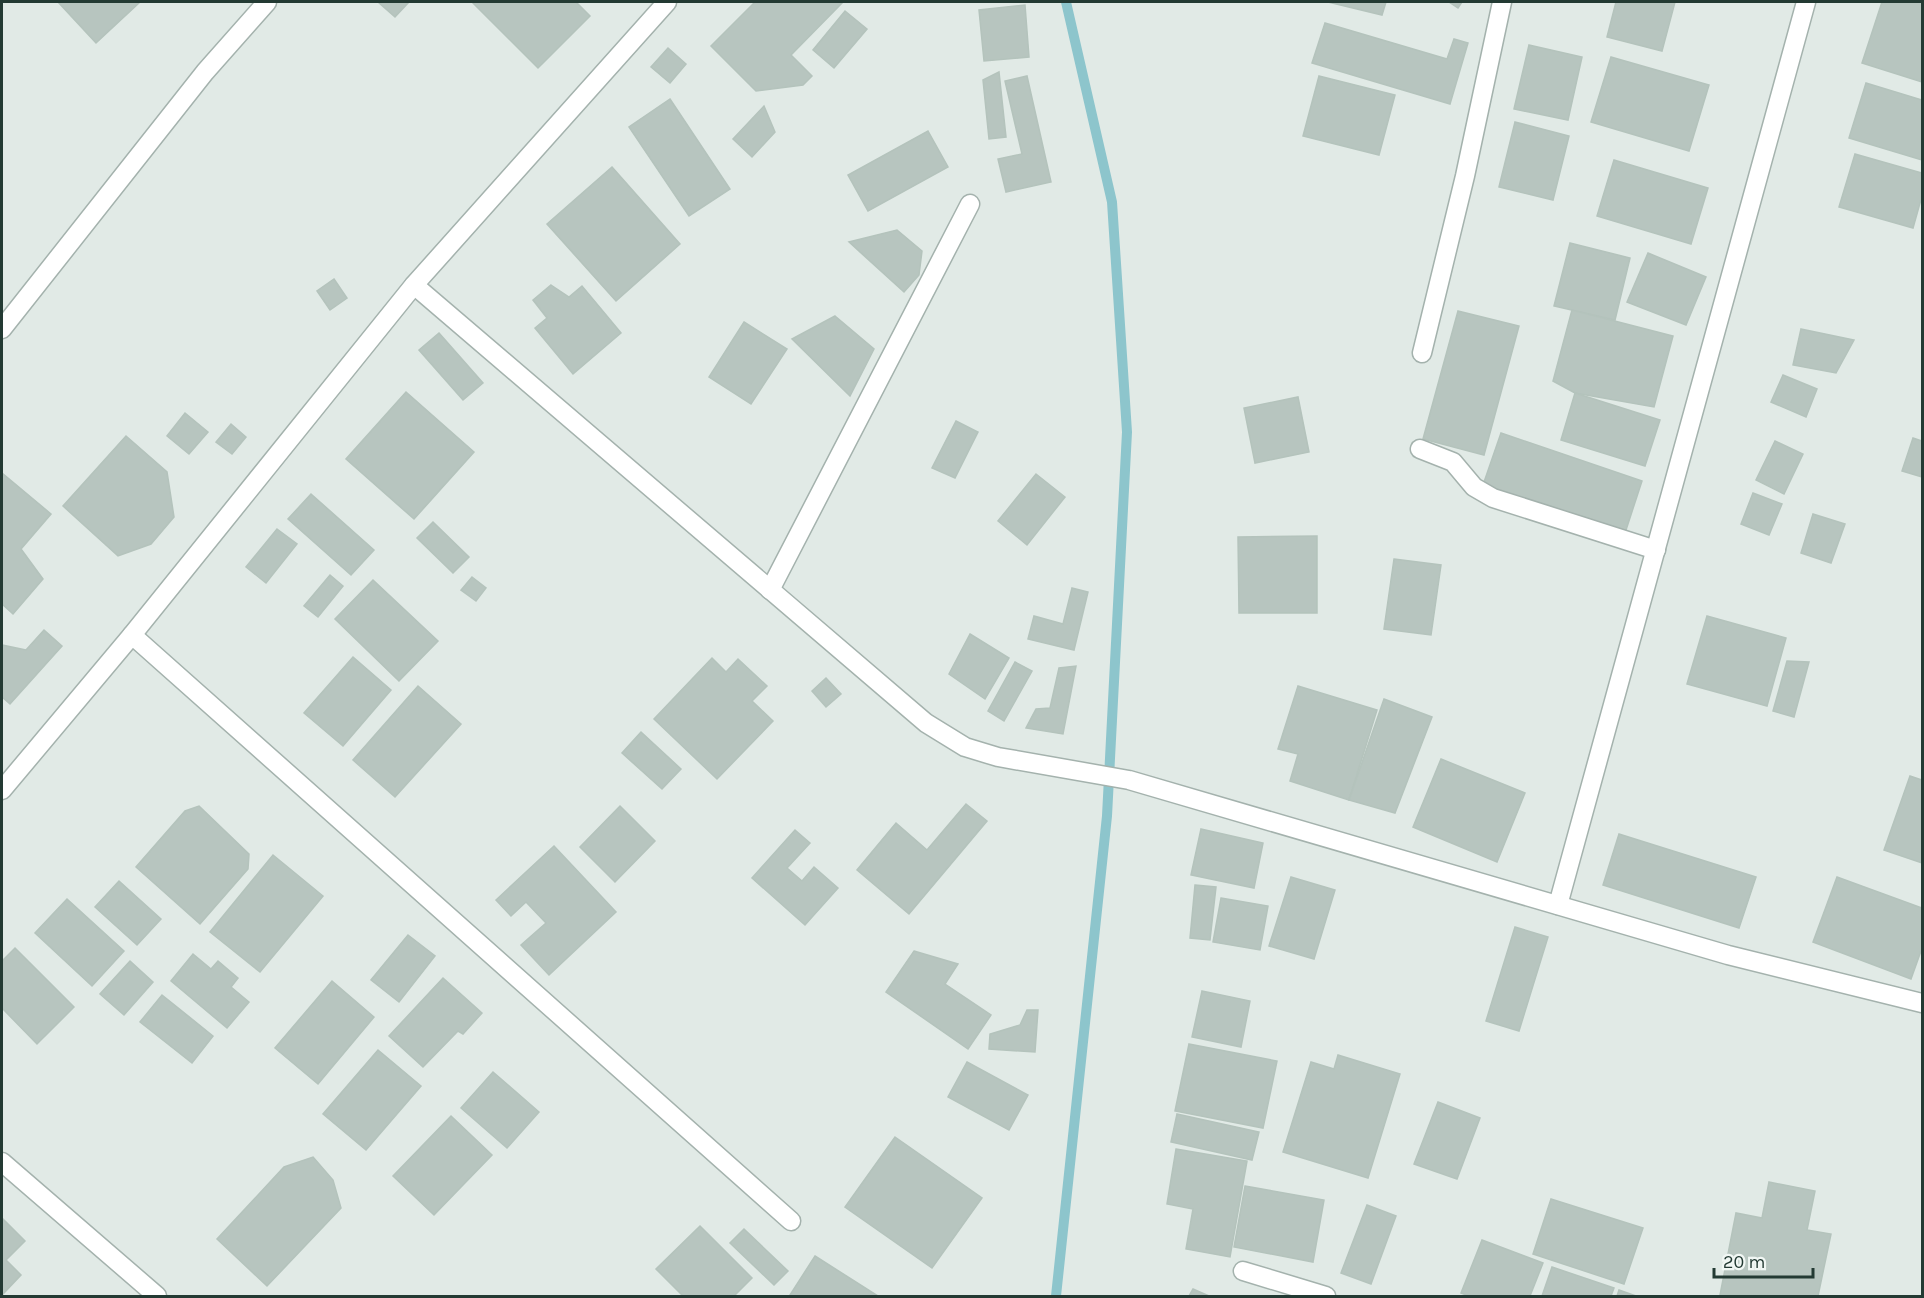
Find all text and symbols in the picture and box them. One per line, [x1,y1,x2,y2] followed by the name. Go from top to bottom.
[1714,1241,1813,1279] scale bar
[1723,1251,1765,1273] text: 20 m

